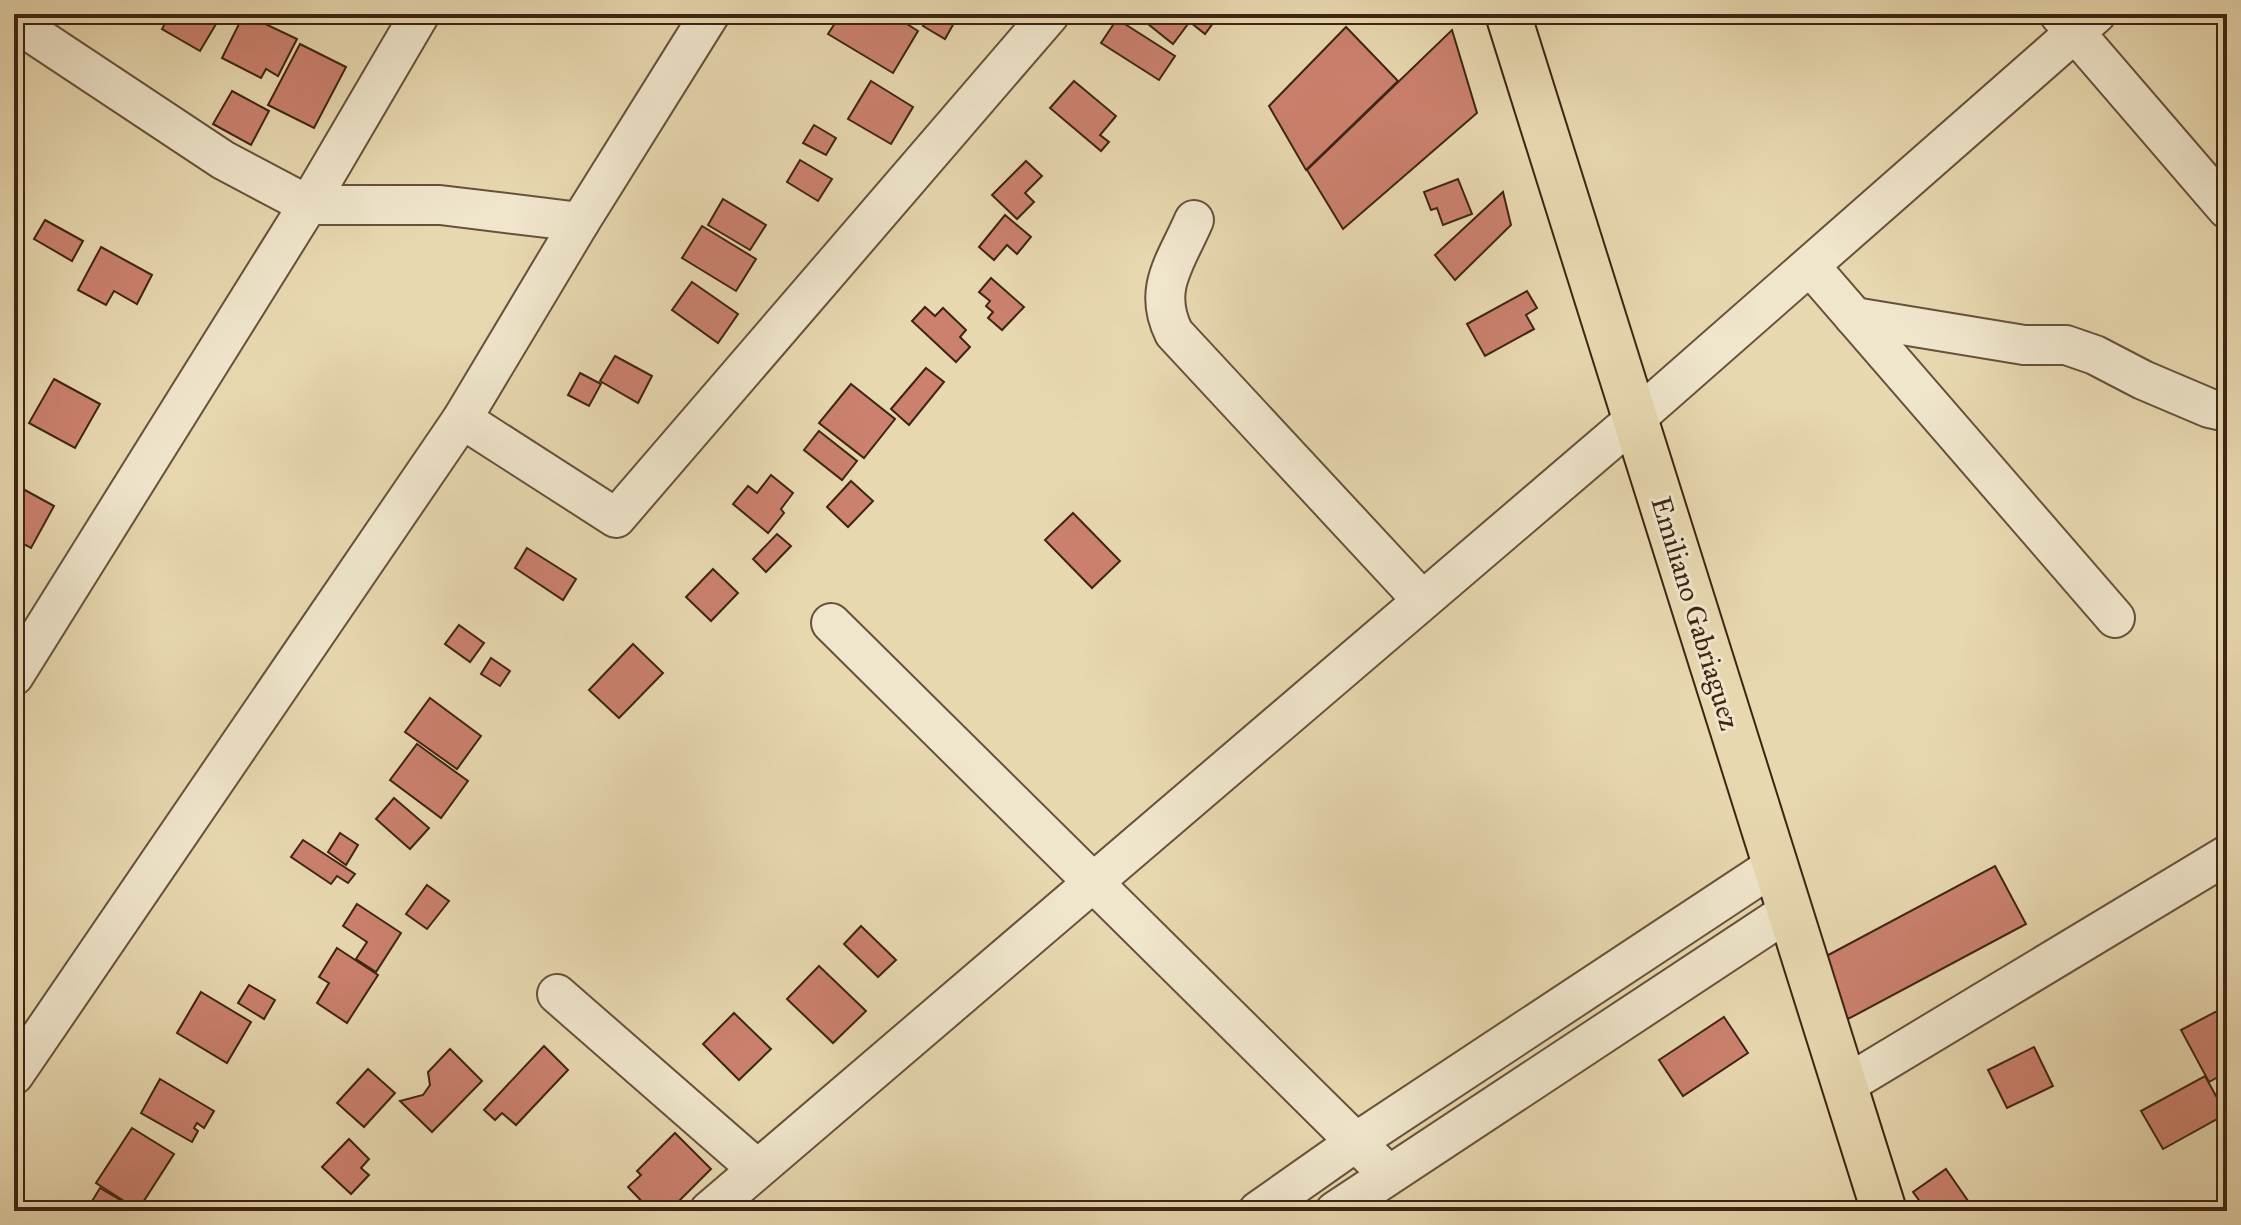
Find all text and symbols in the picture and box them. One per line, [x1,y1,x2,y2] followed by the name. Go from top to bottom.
[1643,492,1748,734] street label: Emiliano Gabriaguez

